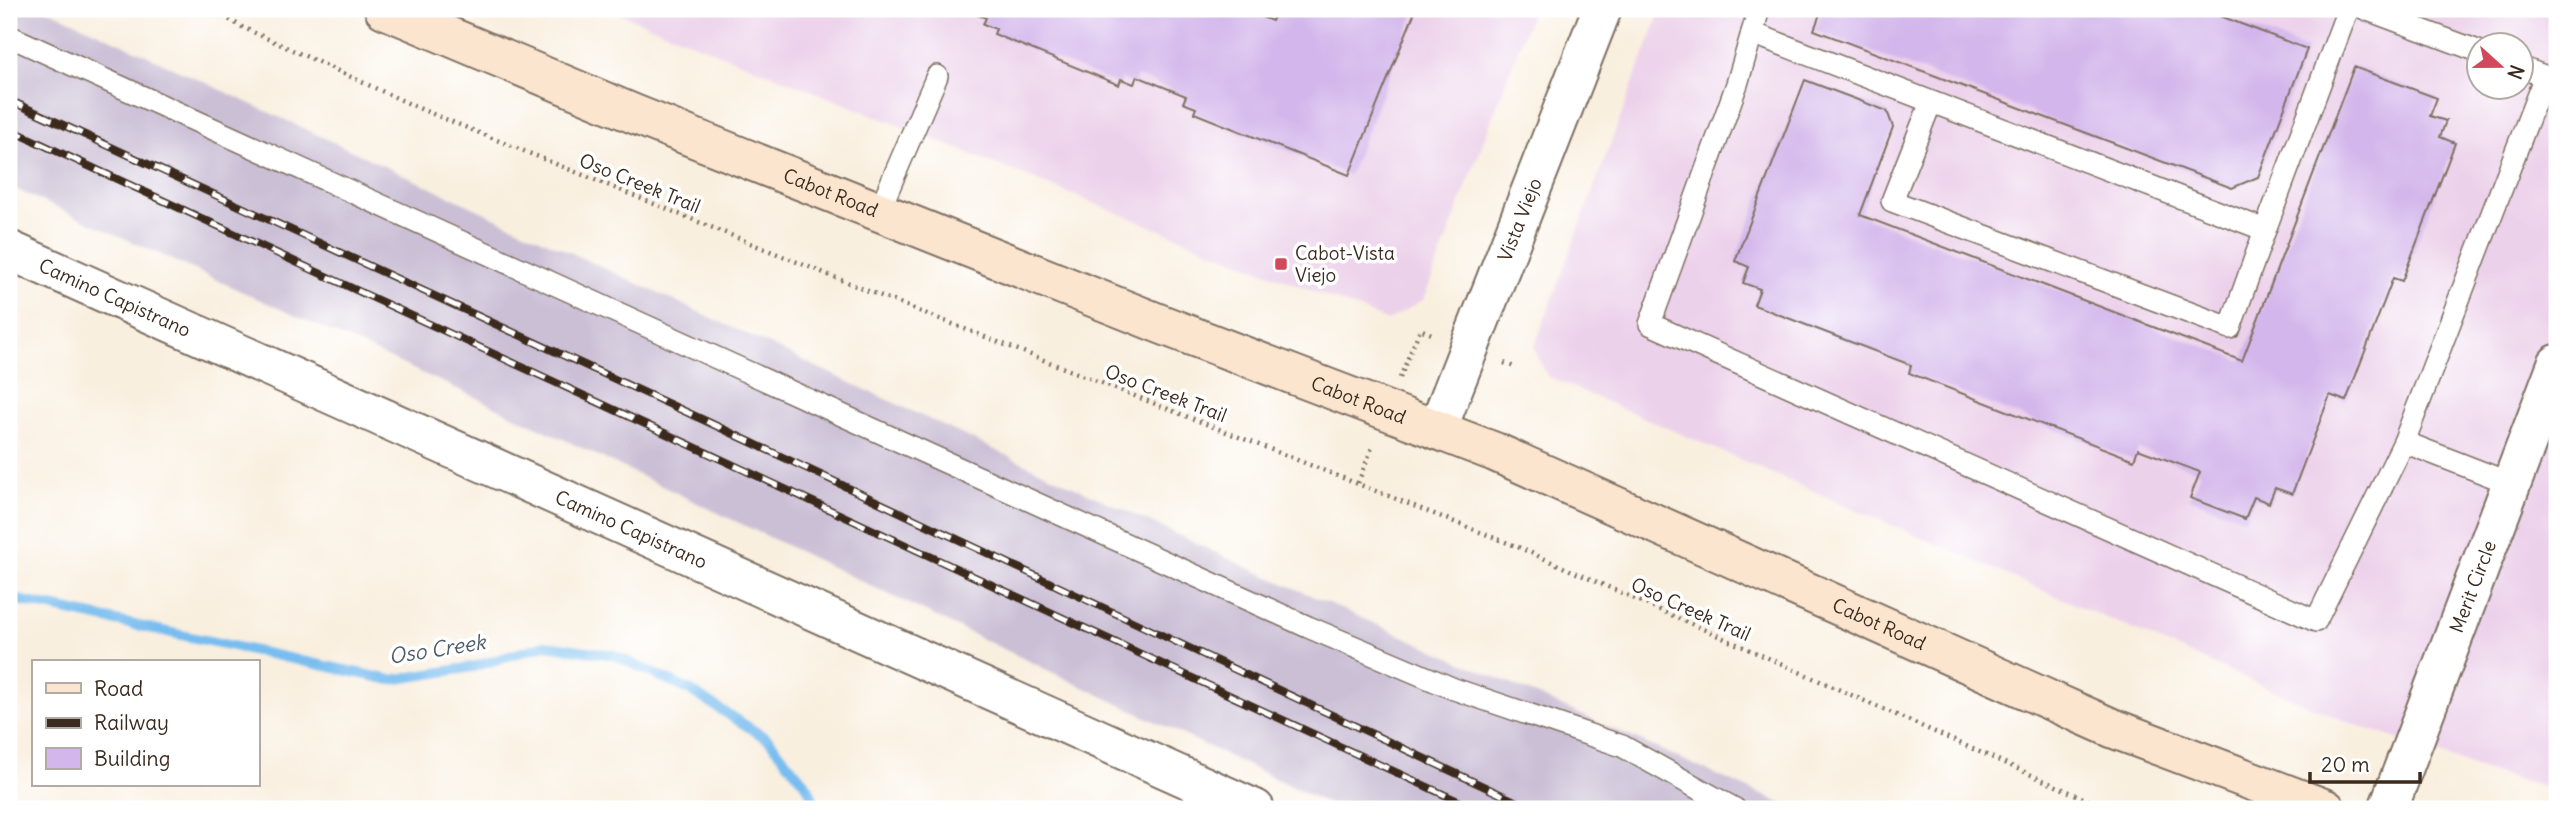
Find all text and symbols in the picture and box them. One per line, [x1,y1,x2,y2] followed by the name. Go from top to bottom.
[2464,32,2534,102] north arrow
[2502,62,2529,83] text: N
[576,148,704,218] street label: Oso Creek Trail
[780,163,882,222] street label: Cabot Road
[1492,174,1547,265] street label: Vista Viejo
[1295,241,1395,287] place label: Cabot-Vista Viejo
[35,253,195,342] street label: Camino Capistrano
[1273,256,1289,272] marker: Cabot-Vista Viejo
[1102,359,1230,427] street label: Oso Creek Trail
[1308,371,1409,429] street label: Cabot Road
[552,485,711,574] street label: Camino Capistrano
[2444,537,2501,636] street label: Merit Circle
[1627,572,1755,646] street label: Oso Creek Trail
[1829,593,1930,655] street label: Cabot Road
[387,628,489,670] water label: Oso Creek
[32,660,259,786] legend
[94,675,143,702] text: Road
[94,709,169,736] text: Railway
[2310,741,2421,785] scale bar
[94,745,170,772] text: Building
[2321,751,2370,778] text: 20 m

